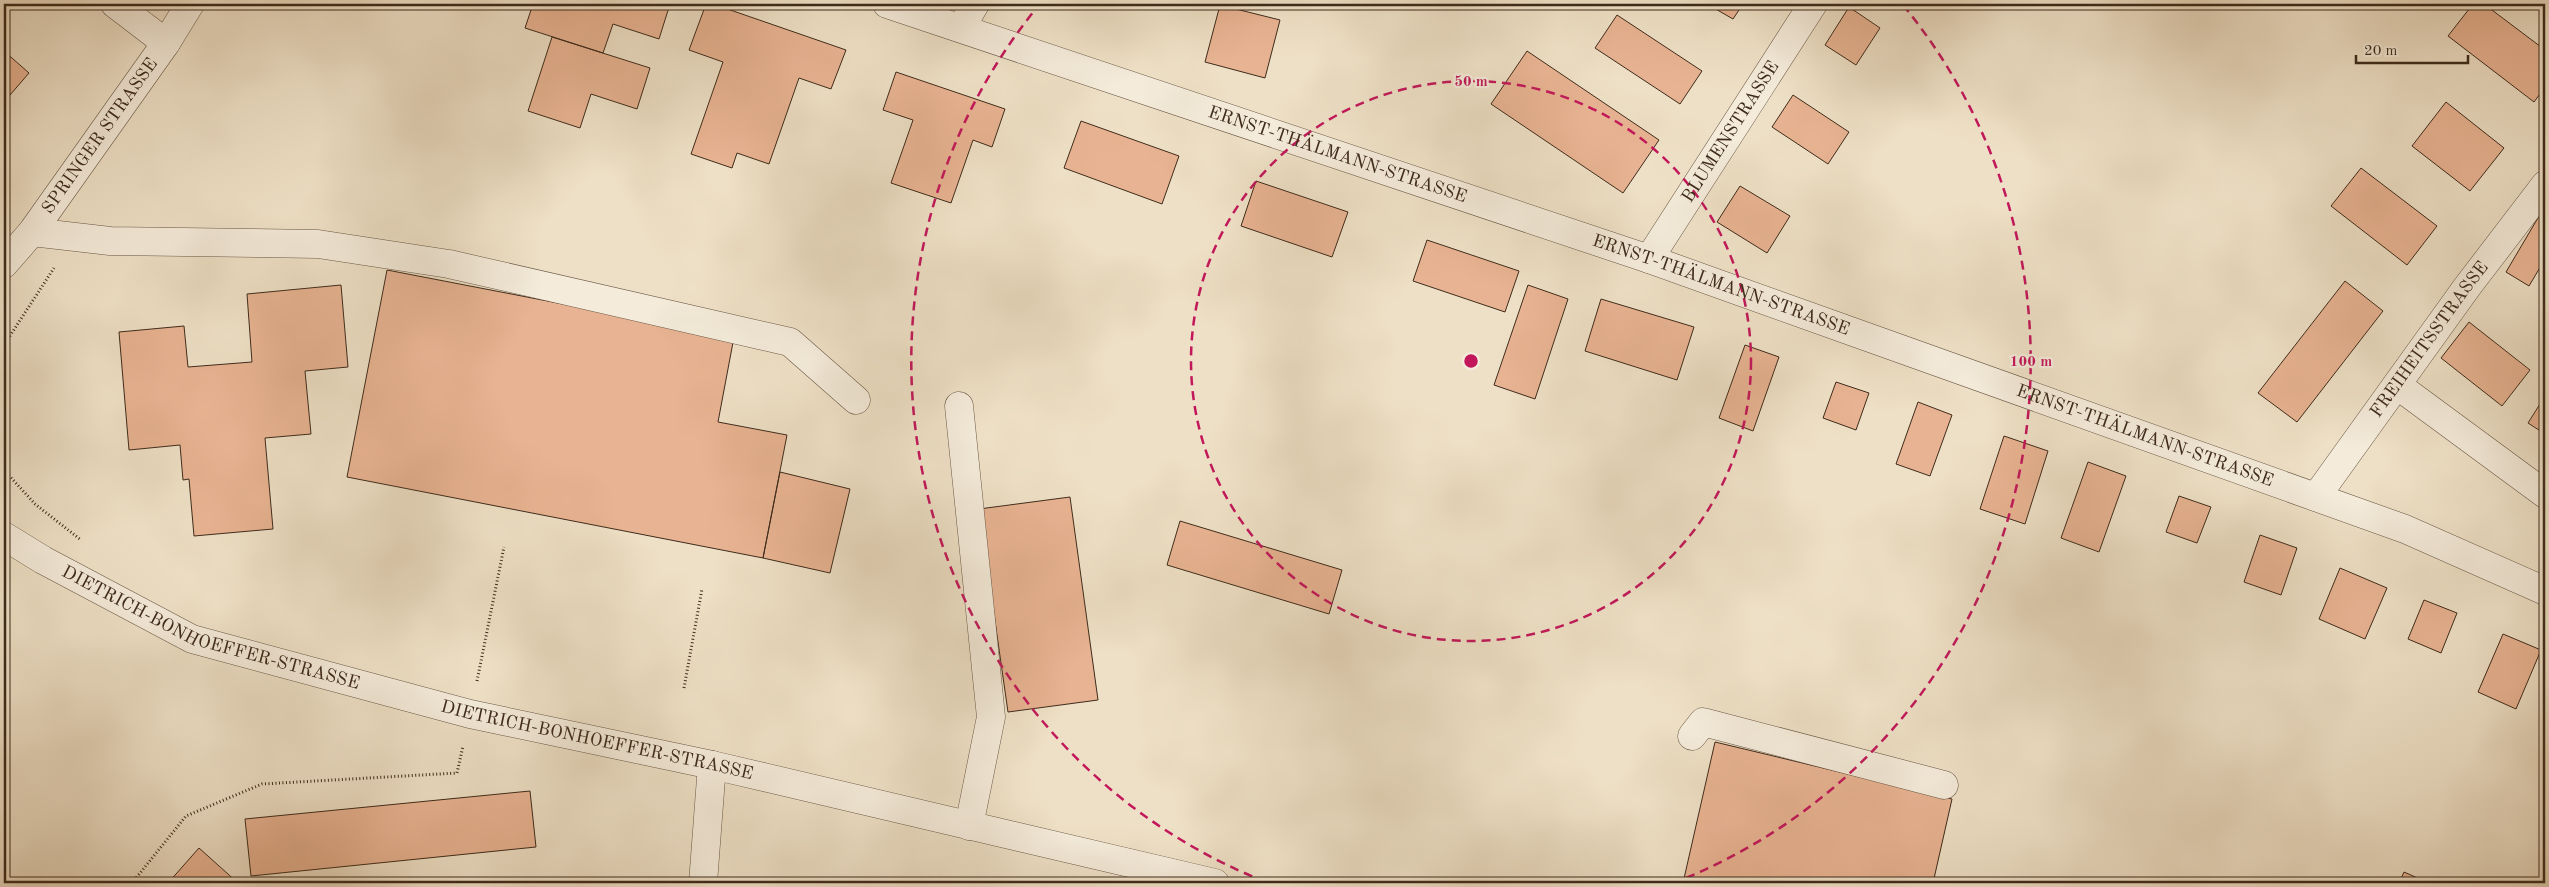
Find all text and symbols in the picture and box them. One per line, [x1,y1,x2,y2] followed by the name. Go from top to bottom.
[2356,32,2469,64] scale bar
[2364,44,2398,59] text: 20 m
[39,55,161,217] street label: SPRINGER STRASSE
[1679,58,1783,206] street label: BLUMENSTRASSE
[1454,75,1488,90] text: 50 m
[1206,103,1469,206] street label: ERNST-THÄLMANN-STRASSE
[1590,232,1852,339] street label: ERNST-THÄLMANN-STRASSE
[2367,258,2492,421] street label: FREIHEITSSTRASSE
[1462,352,1480,370] centre of rings
[2010,355,2052,370] text: 100 m
[2014,382,2276,490] street label: ERNST-THÄLMANN-STRASSE
[59,563,362,693] street label: DIETRICH-BONHOEFFER-STRASSE
[439,697,755,783] street label: DIETRICH-BONHOEFFER-STRASSE

